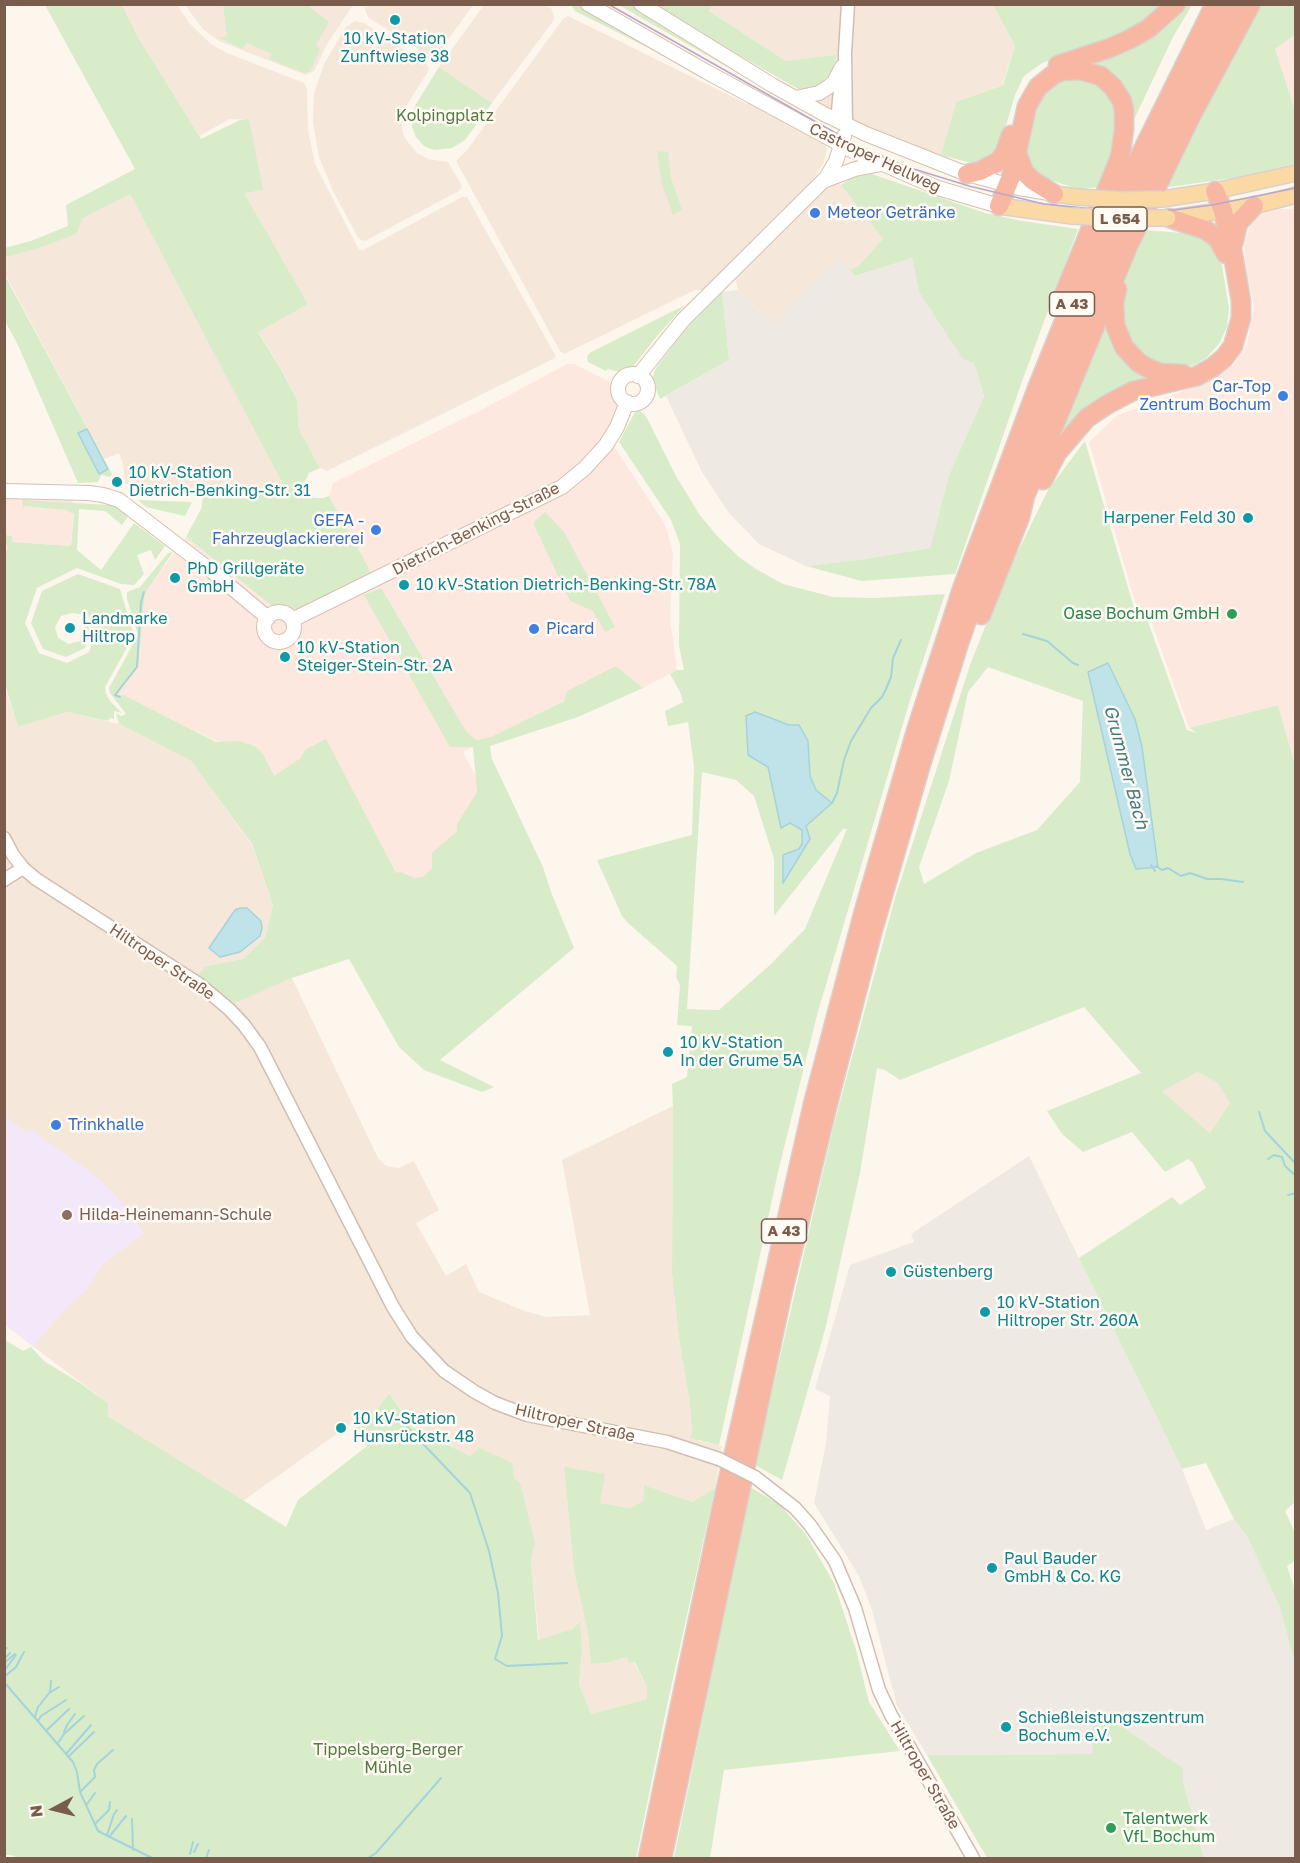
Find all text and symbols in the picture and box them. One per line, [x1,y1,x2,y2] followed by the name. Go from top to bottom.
[388,13,402,27] marker: 10 kV-Station Zunftwiese 38
[341,29,449,67] place label: 10 kV-Station Zunftwiese 38
[396,106,494,126] park label: Kolpingplatz
[806,119,944,197] street label: Castroper Hellweg
[827,203,955,223] place label: Meteor Getränke
[808,206,822,220] marker: Meteor Getränke
[1093,207,1147,231] road number: L 654
[1050,292,1094,316] road number: A 43
[1140,377,1271,415] place label: Car-Top Zentrum Bochum
[1276,389,1290,403] marker: Car-Top Zentrum Bochum
[129,463,311,501] place label: 10 kV-Station Dietrich-Benking-Str. 31
[110,475,124,489] marker: 10 kV-Station Dietrich-Benking-Str. 31
[389,478,563,580] street label: Dietrich-Benking-Straße
[1103,508,1236,528] place label: Harpener Feld 30
[212,511,364,549] place label: GEFA - Fahrzeuglackiererei
[1241,511,1255,525] marker: Harpener Feld 30
[369,523,383,537] marker: GEFA - Fahrzeuglackiererei
[187,559,304,597] place label: PhD Grillgeräte GmbH
[168,571,182,585] marker: PhD Grillgeräte GmbH
[416,575,717,595] place label: 10 kV-Station Dietrich-Benking-Str. 78A
[397,578,411,592] marker: 10 kV-Station Dietrich-Benking-Str. 78A
[1063,604,1220,624] place label: Oase Bochum GmbH
[1225,607,1239,621] marker: Oase Bochum GmbH
[82,609,167,647] place label: Landmarke Hiltrop
[546,619,594,639] place label: Picard
[63,621,77,635] marker: Landmarke Hiltrop
[527,622,541,636] marker: Picard
[297,638,453,676] place label: 10 kV-Station Steiger-Stein-Str. 2A
[278,650,292,664] marker: 10 kV-Station Steiger-Stein-Str. 2A
[1099,703,1153,831] water label: Grummer Bach
[106,920,218,1004] street label: Hiltroper Straße
[680,1033,803,1071] place label: 10 kV-Station In der Grume 5A
[661,1045,675,1059] marker: 10 kV-Station In der Grume 5A
[68,1115,144,1135] place label: Trinkhalle
[49,1118,63,1132] marker: Trinkhalle
[79,1205,272,1225] place label: Hilda-Heinemann-Schule
[60,1208,74,1222] marker: Hilda-Heinemann-Schule
[762,1219,806,1243] road number: A 43
[903,1262,993,1282] place label: Güstenberg
[884,1265,898,1279] marker: Güstenberg
[997,1293,1139,1331] place label: 10 kV-Station Hiltroper Str. 260A
[978,1305,992,1319] marker: 10 kV-Station Hiltroper Str. 260A
[513,1400,637,1446] street label: Hiltroper Straße
[353,1409,474,1447] place label: 10 kV-Station Hunsrückstr. 48
[334,1421,348,1435] marker: 10 kV-Station Hunsrückstr. 48
[1004,1549,1121,1587] place label: Paul Bauder GmbH & Co. KG
[985,1561,999,1575] marker: Paul Bauder GmbH & Co. KG
[1018,1708,1204,1746] place label: Schießleistungszentrum Bochum e.V.
[886,1717,964,1833] street label: Hiltroper Straße
[999,1720,1013,1734] marker: Schießleistungszentrum Bochum e.V.
[313,1740,463,1778] park label: Tippelsberg-Berger Mühle
[24,1779,84,1839] north arrow
[25,1804,47,1818] text: N
[1123,1809,1215,1847] place label: Talentwerk VfL Bochum
[1104,1821,1118,1835] marker: Talentwerk VfL Bochum

